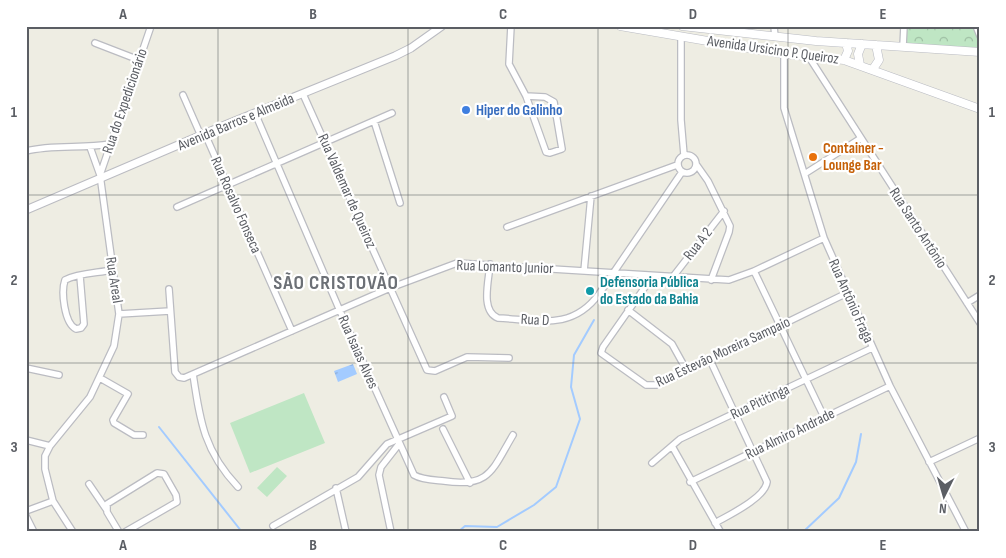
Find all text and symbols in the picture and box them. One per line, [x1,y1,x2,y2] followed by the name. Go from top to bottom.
[118,5,127,24] text: A
[309,5,317,24] text: B
[499,5,507,24] text: C
[689,5,697,24] text: D
[880,5,887,24] text: E
[705,31,841,69] street label: Avenida Ursicino P. Queiroz
[98,46,152,156] street label: Rua do Expedicionário
[174,89,297,156] street label: Avenida Barros e Almeida
[476,101,562,120] place label: Hiper do Galinho
[11,103,18,122] text: 1
[989,103,996,122] text: 1
[460,104,472,116] marker: Hiper do Galinho
[313,131,381,252] street label: Rua Valdemar de Queiroz
[823,139,884,175] place label: Container - Lounge Bar
[807,151,819,163] marker: Container - Lounge Bar
[206,154,266,256] street label: Rua Rosalvo Fonseca
[885,184,951,272] street label: Rua Santo Antônio
[679,224,717,264] street label: Rua A 2
[101,255,127,305] street label: Rua Areal
[456,256,555,278] street label: Rua Lomanto Junior
[824,256,878,346] street label: Rua Antônio Fraga
[10,271,18,290] text: 2
[273,271,399,295] district label: SÃO CRISTOVÃO
[988,271,996,290] text: 2
[600,273,699,309] place label: Defensoria Pública do Estado da Bahia
[584,285,596,297] marker: Defensoria Pública do Estado da Bahia
[520,310,550,330] street label: Rua D
[333,312,383,392] street label: Rua Isaias Alves
[653,312,793,392] street label: Rua Estevão Moreira Sampaio
[727,380,793,424] street label: Rua Pititinga
[742,404,838,464] street label: Rua Almiro Andrade
[10,438,18,457] text: 3
[988,438,996,457] text: 3
[918,470,968,520] north arrow
[938,500,947,517] text: N
[118,536,127,555] text: A
[309,536,317,555] text: B
[499,536,507,555] text: C
[689,536,697,555] text: D
[880,536,887,555] text: E

